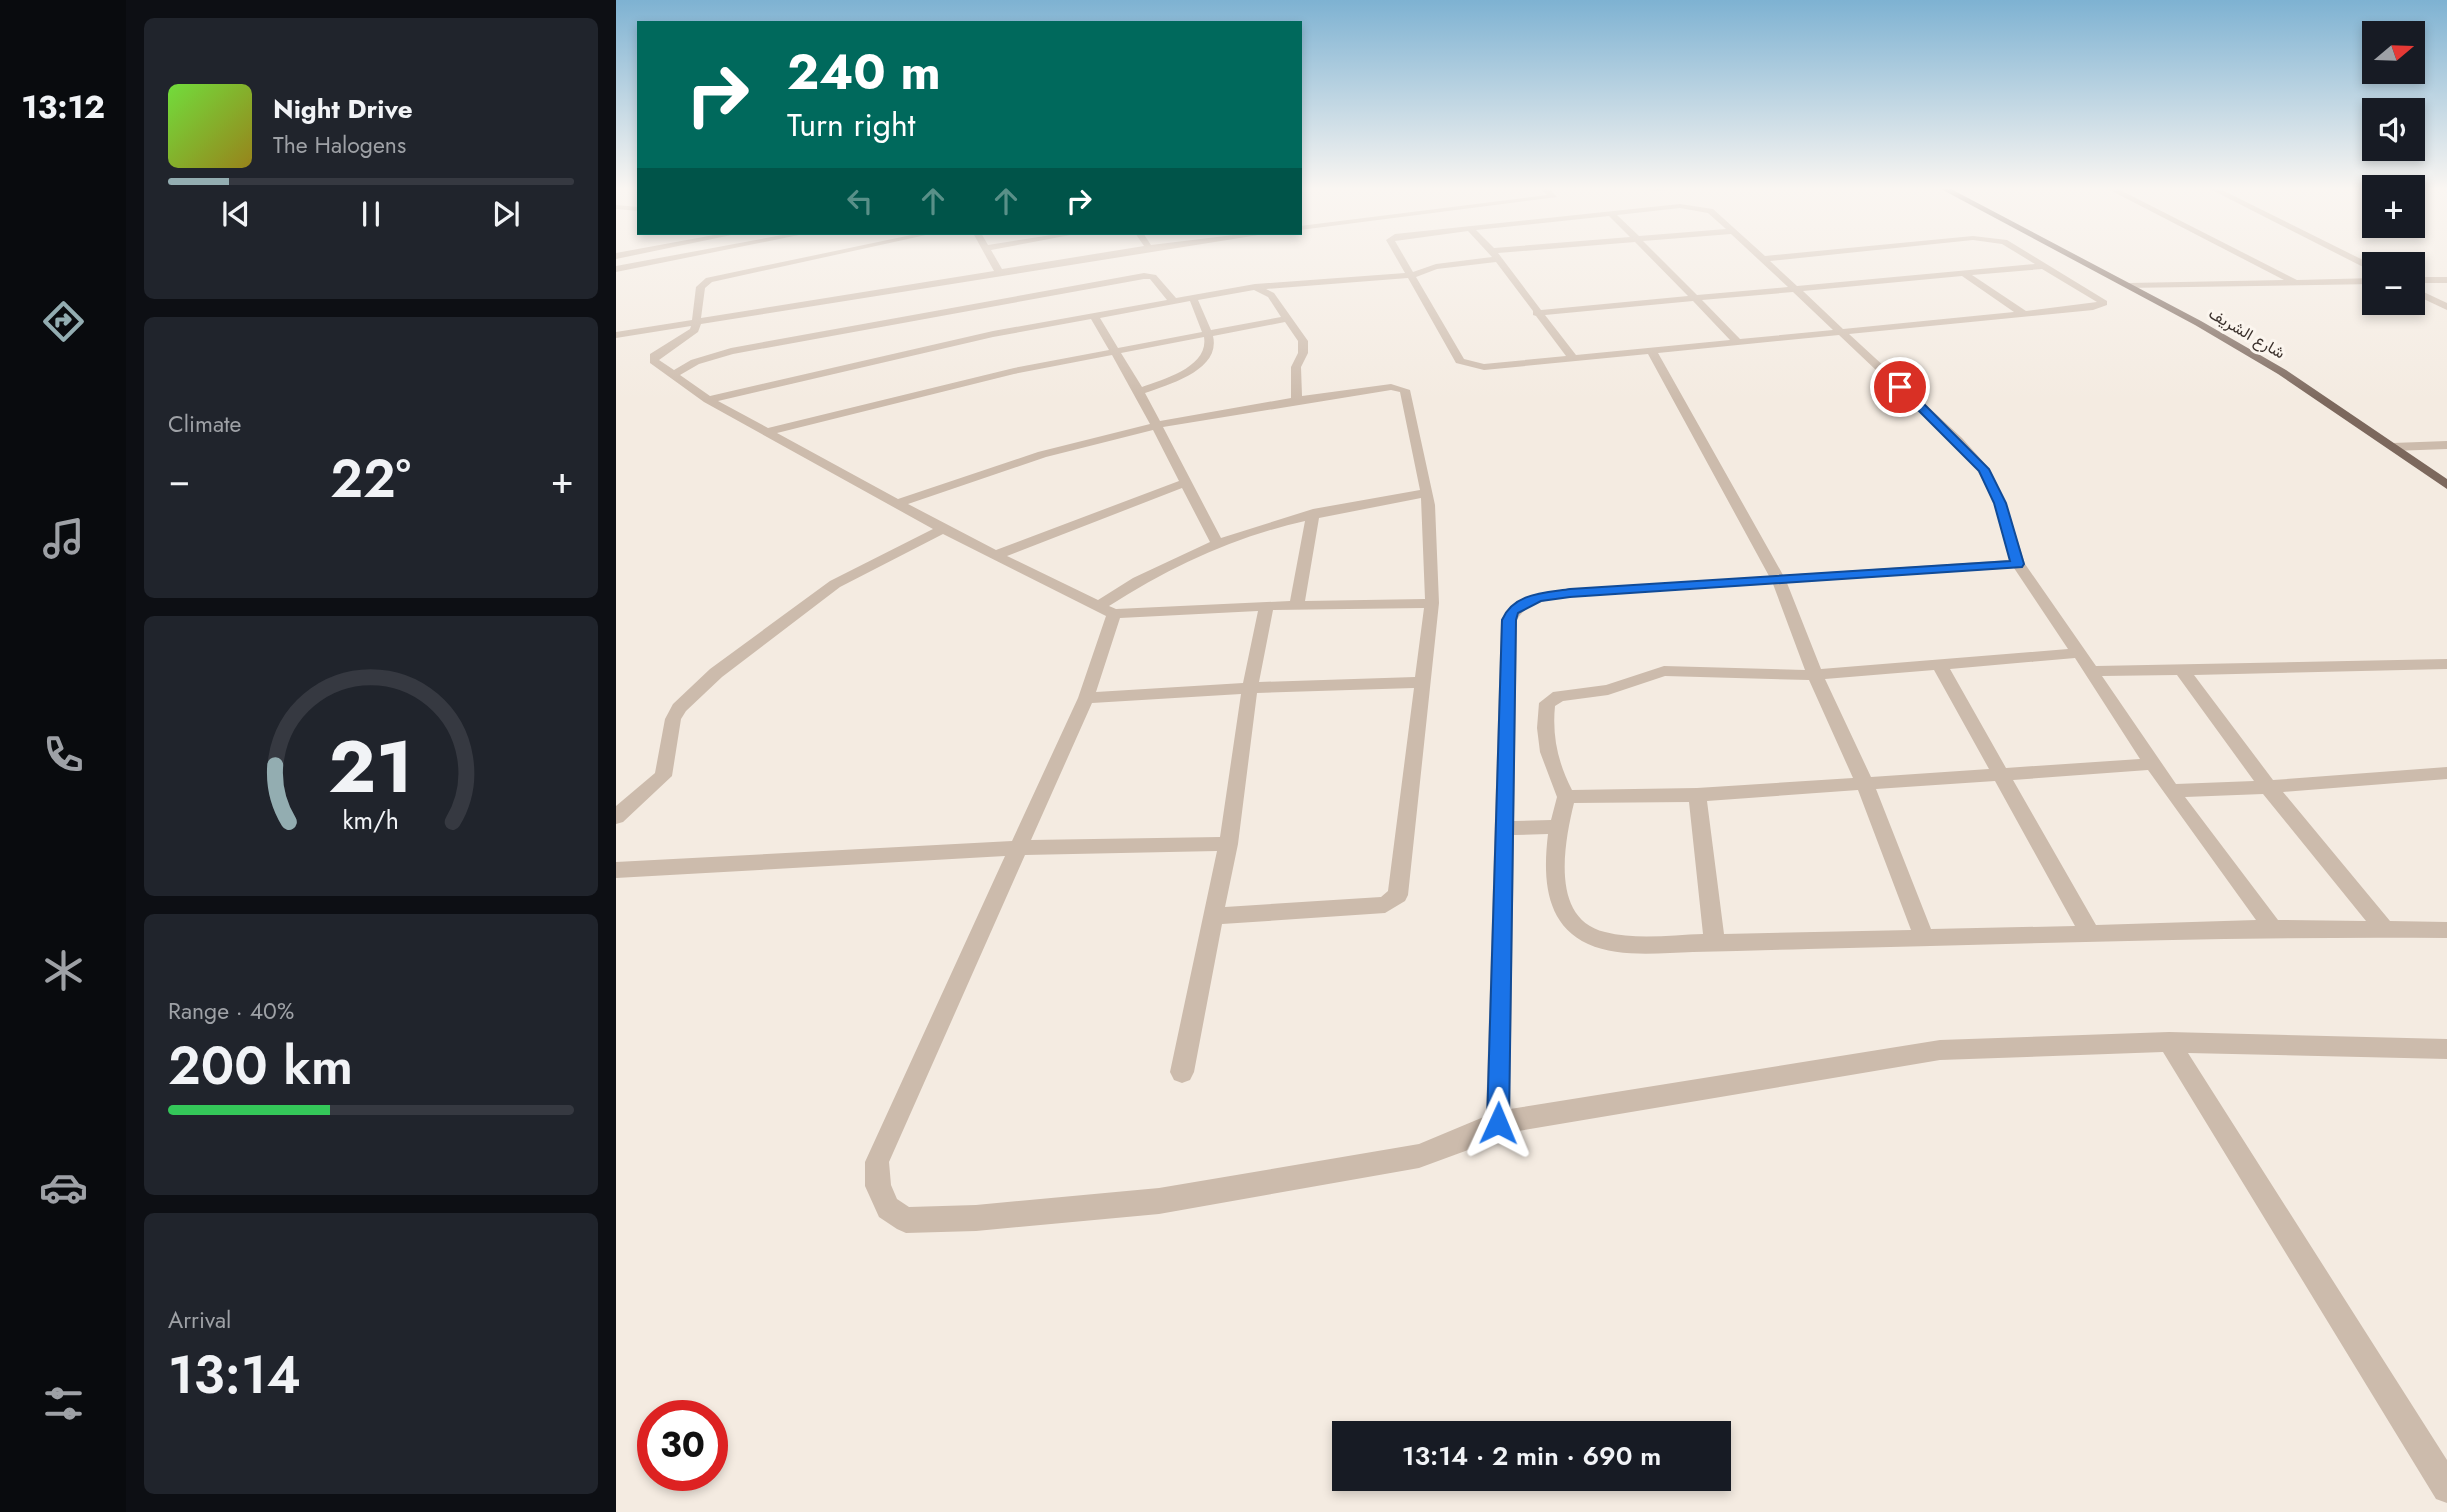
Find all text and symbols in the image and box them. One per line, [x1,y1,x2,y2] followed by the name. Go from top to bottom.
[2362,21,2426,84] north arrow
[2362,21,2425,315] map controls
[787,37,941,107] text: 240 m
[672,49,763,140] icon: right
[21,84,105,130] text: 13:12
[273,90,413,128] text: Night Drive
[2362,98,2425,161] button: sound
[787,102,916,148] text: Turn right
[273,128,406,162] text: The Halogens
[2362,175,2425,238] button: +
[841,182,879,220] icon: left
[914,182,952,220] icon: ahead
[987,182,1025,220] icon: ahead
[1060,182,1098,220] icon: right
[217,195,255,233] icon: previous
[352,195,390,233] icon: pause
[487,195,525,233] icon: next
[2362,252,2425,315] button: −
[39,297,88,346] icon: directions
[2205,302,2289,364] street label: شارع الشريف
[1870,357,1930,417] pin
[1881,368,1919,406] icon: arrive
[168,407,241,441] text: Climate
[330,441,411,517] text: 22°
[168,452,190,507] text: −
[551,452,574,507] text: +
[39,514,88,563] icon: music
[329,714,413,819] text: 21
[39,730,88,779] icon: phone
[343,802,399,838] text: km/h
[39,946,88,995] icon: climate
[168,994,294,1028] text: Range · 40%
[168,1028,353,1104] text: 200 km
[1461,1086,1535,1160] position arrow
[39,1163,88,1212] icon: car
[168,1303,231,1337] text: Arrival
[168,1337,301,1413] text: 13:14
[39,1379,88,1428] icon: filters
[637,1400,728,1491] speed limit sign: 30
[1402,1437,1661,1475] text: 13:14 · 2 min · 690 m

